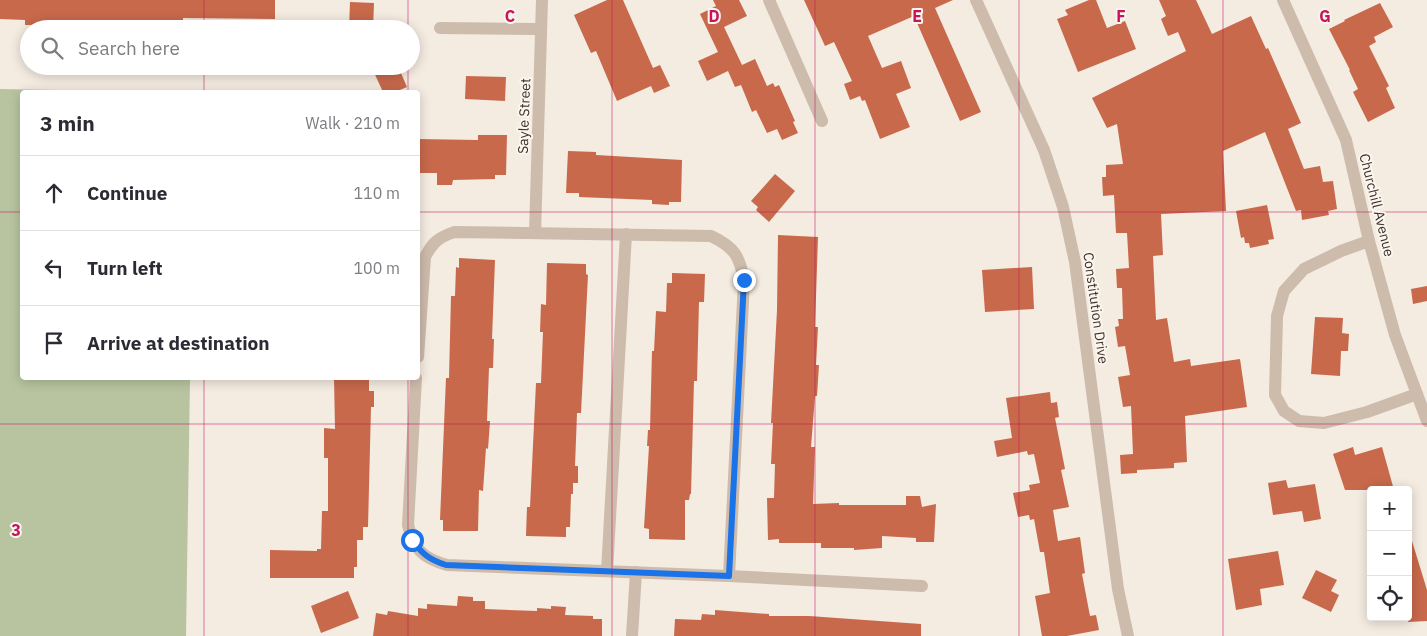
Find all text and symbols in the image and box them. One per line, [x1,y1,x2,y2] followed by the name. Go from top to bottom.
[505,6,515,26] text: C
[708,6,720,26] text: D
[912,6,922,26] text: E
[1116,6,1126,26] text: F
[1319,6,1331,26] text: G
[20,20,420,75] search box
[38,34,66,62] icon: search
[78,36,180,60] text: Search here
[514,78,534,154] street label: Sayle Street
[40,109,95,137] text: 3 min
[305,113,400,133] text: Walk · 210 m
[1355,152,1399,259] street label: Churchill Avenue
[40,179,68,207] icon: ahead
[87,181,167,205] text: Continue
[353,183,400,203] text: 110 m
[1079,251,1113,365] street label: Constitution Drive
[40,254,68,282] icon: left
[87,256,163,280] text: Turn left
[353,258,400,278] text: 100 m
[733,269,756,292] route end
[40,329,68,357] icon: arrive
[87,331,270,355] text: Arrive at destination
[1367,486,1412,621] map controls
[1367,486,1412,531] button: +
[11,520,21,540] text: 3
[401,529,424,552] route start
[1367,531,1412,576] button: −
[1367,576,1412,621] button: locate

